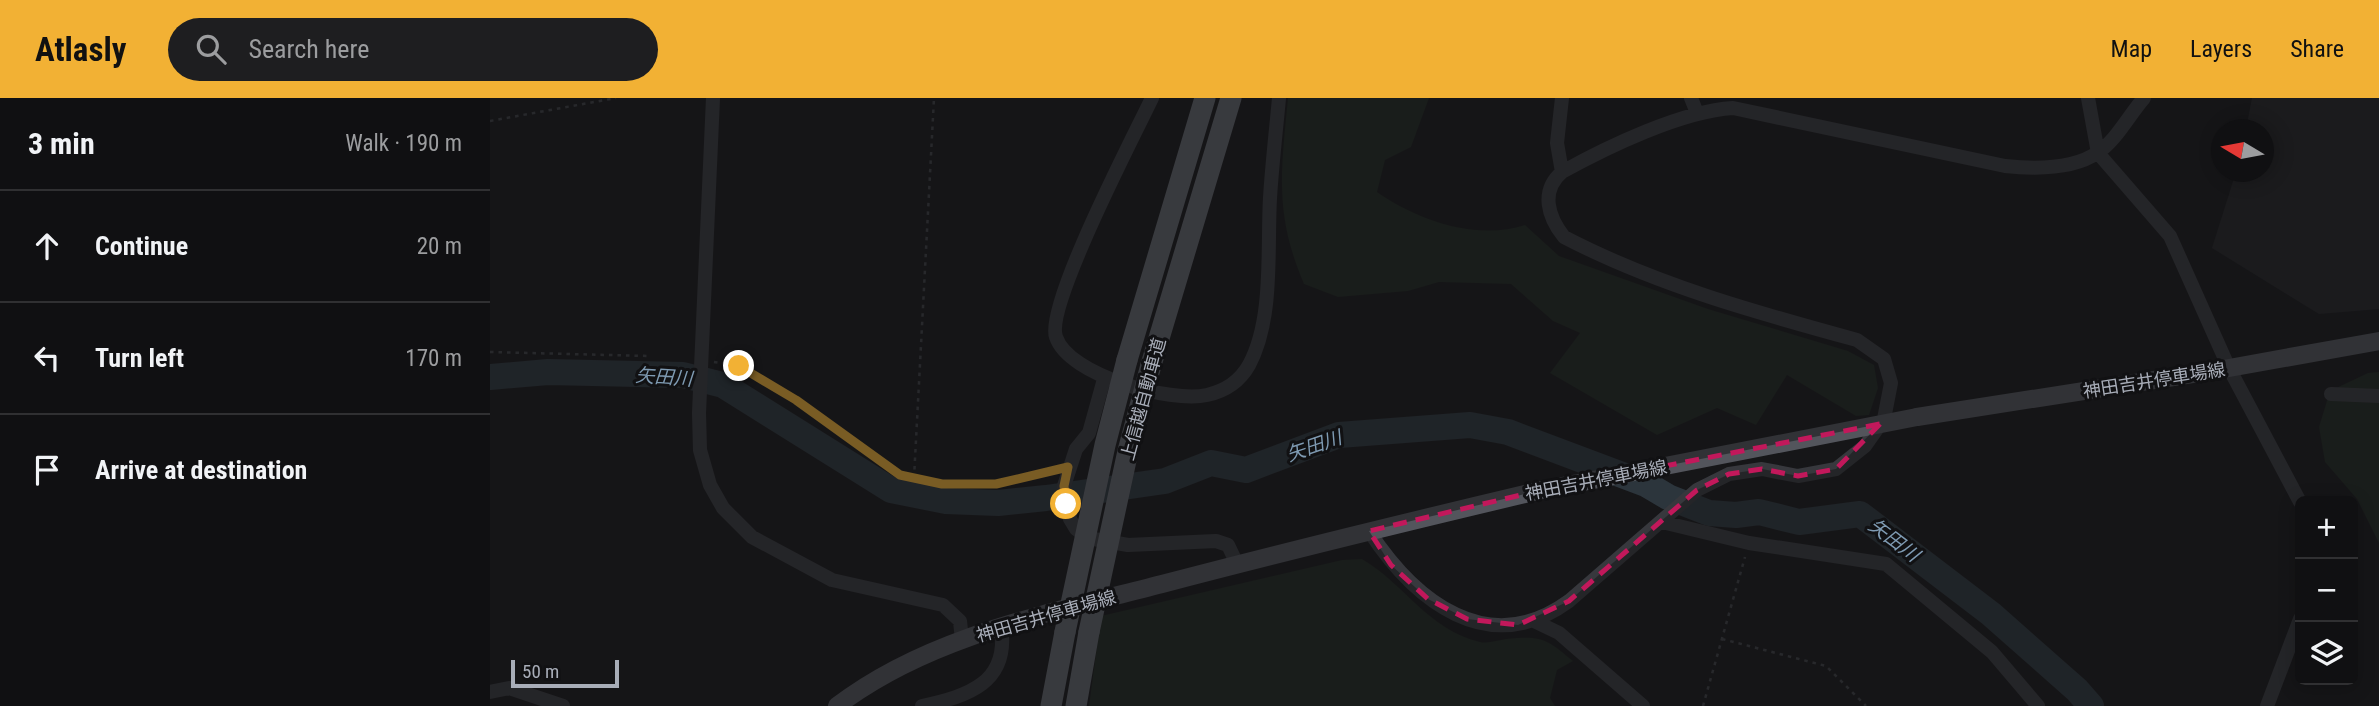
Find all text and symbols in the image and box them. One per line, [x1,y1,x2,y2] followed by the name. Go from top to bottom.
[168,18,658,81] search box
[35,30,126,69] text: Atlasly
[192,30,230,68] icon: search
[248,34,369,64] text: Search here
[2111,35,2152,63] text: Map
[2190,35,2252,63] text: Layers
[2290,35,2344,63] text: Share
[2211,119,2274,182] north arrow
[28,126,95,161] text: 3 min
[345,130,462,157] text: Walk · 190 m
[28,227,66,265] icon: ahead
[95,231,188,261] text: Continue
[417,233,462,260] text: 20 m
[1117,335,1169,463] street label: 上信越自動車道
[28,339,66,377] icon: left
[95,343,184,373] text: Turn left
[405,345,462,372] text: 170 m
[723,350,754,381] route end
[2081,358,2227,402] street label: 神田吉井停車場線
[635,364,695,391] water label: 矢田川
[1283,425,1347,466] water label: 矢田川
[28,451,66,489] icon: arrive
[95,455,307,485] text: Arrive at destination
[1523,456,1669,504] street label: 神田吉井停車場線
[1050,488,1081,519] route start
[2295,496,2358,685] map controls
[2295,496,2358,559] button: +
[1864,514,1925,568] water label: 矢田川
[2295,559,2358,622] button: −
[974,586,1118,646] street label: 神田吉井停車場線
[2295,622,2358,685] button: layers
[511,657,620,689] scale bar
[522,660,559,683] text: 50 m

